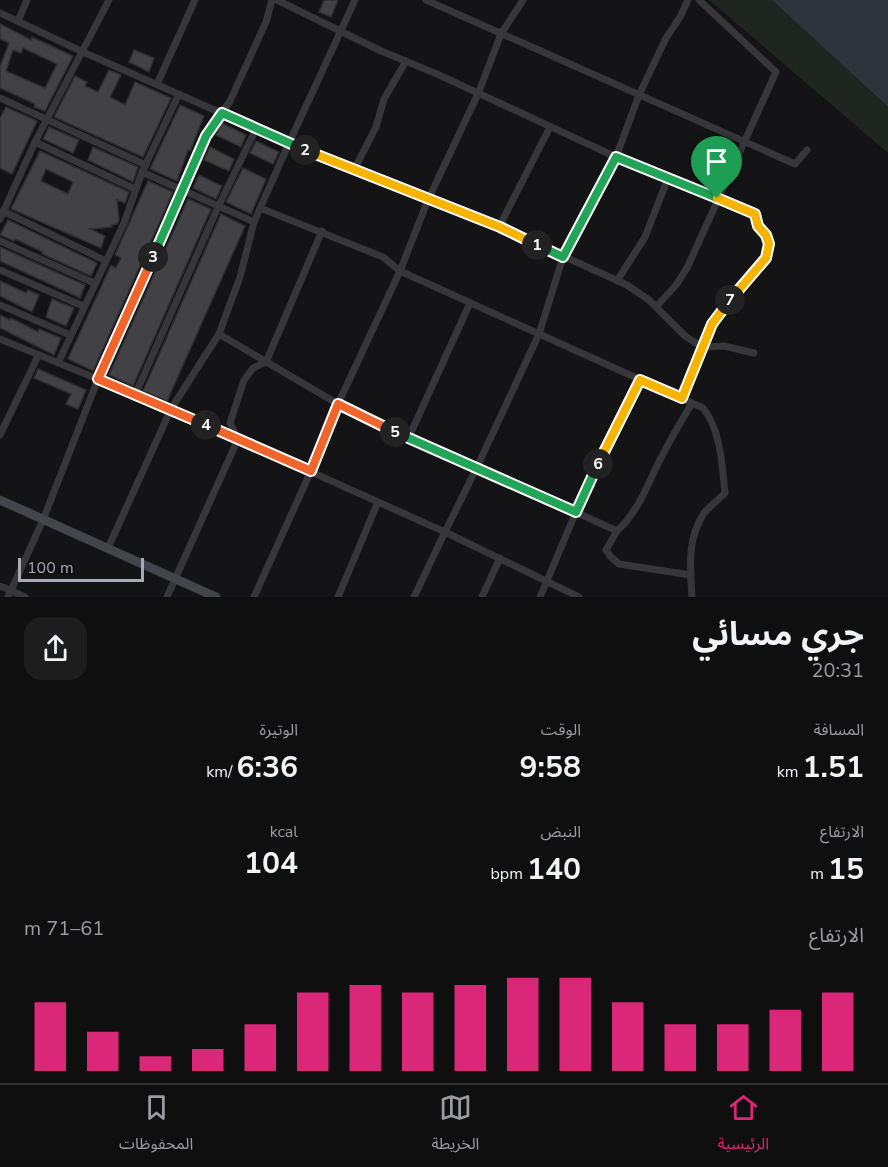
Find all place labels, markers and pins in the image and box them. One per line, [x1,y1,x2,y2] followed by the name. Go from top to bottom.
[290,135,320,165] pin: 2
[691,136,742,198] pin
[522,230,552,260] pin: 1
[138,242,168,272] pin: 3
[715,285,745,315] pin: 7
[191,410,221,440] pin: 4
[380,417,410,447] pin: 5
[583,449,613,479] pin: 6

